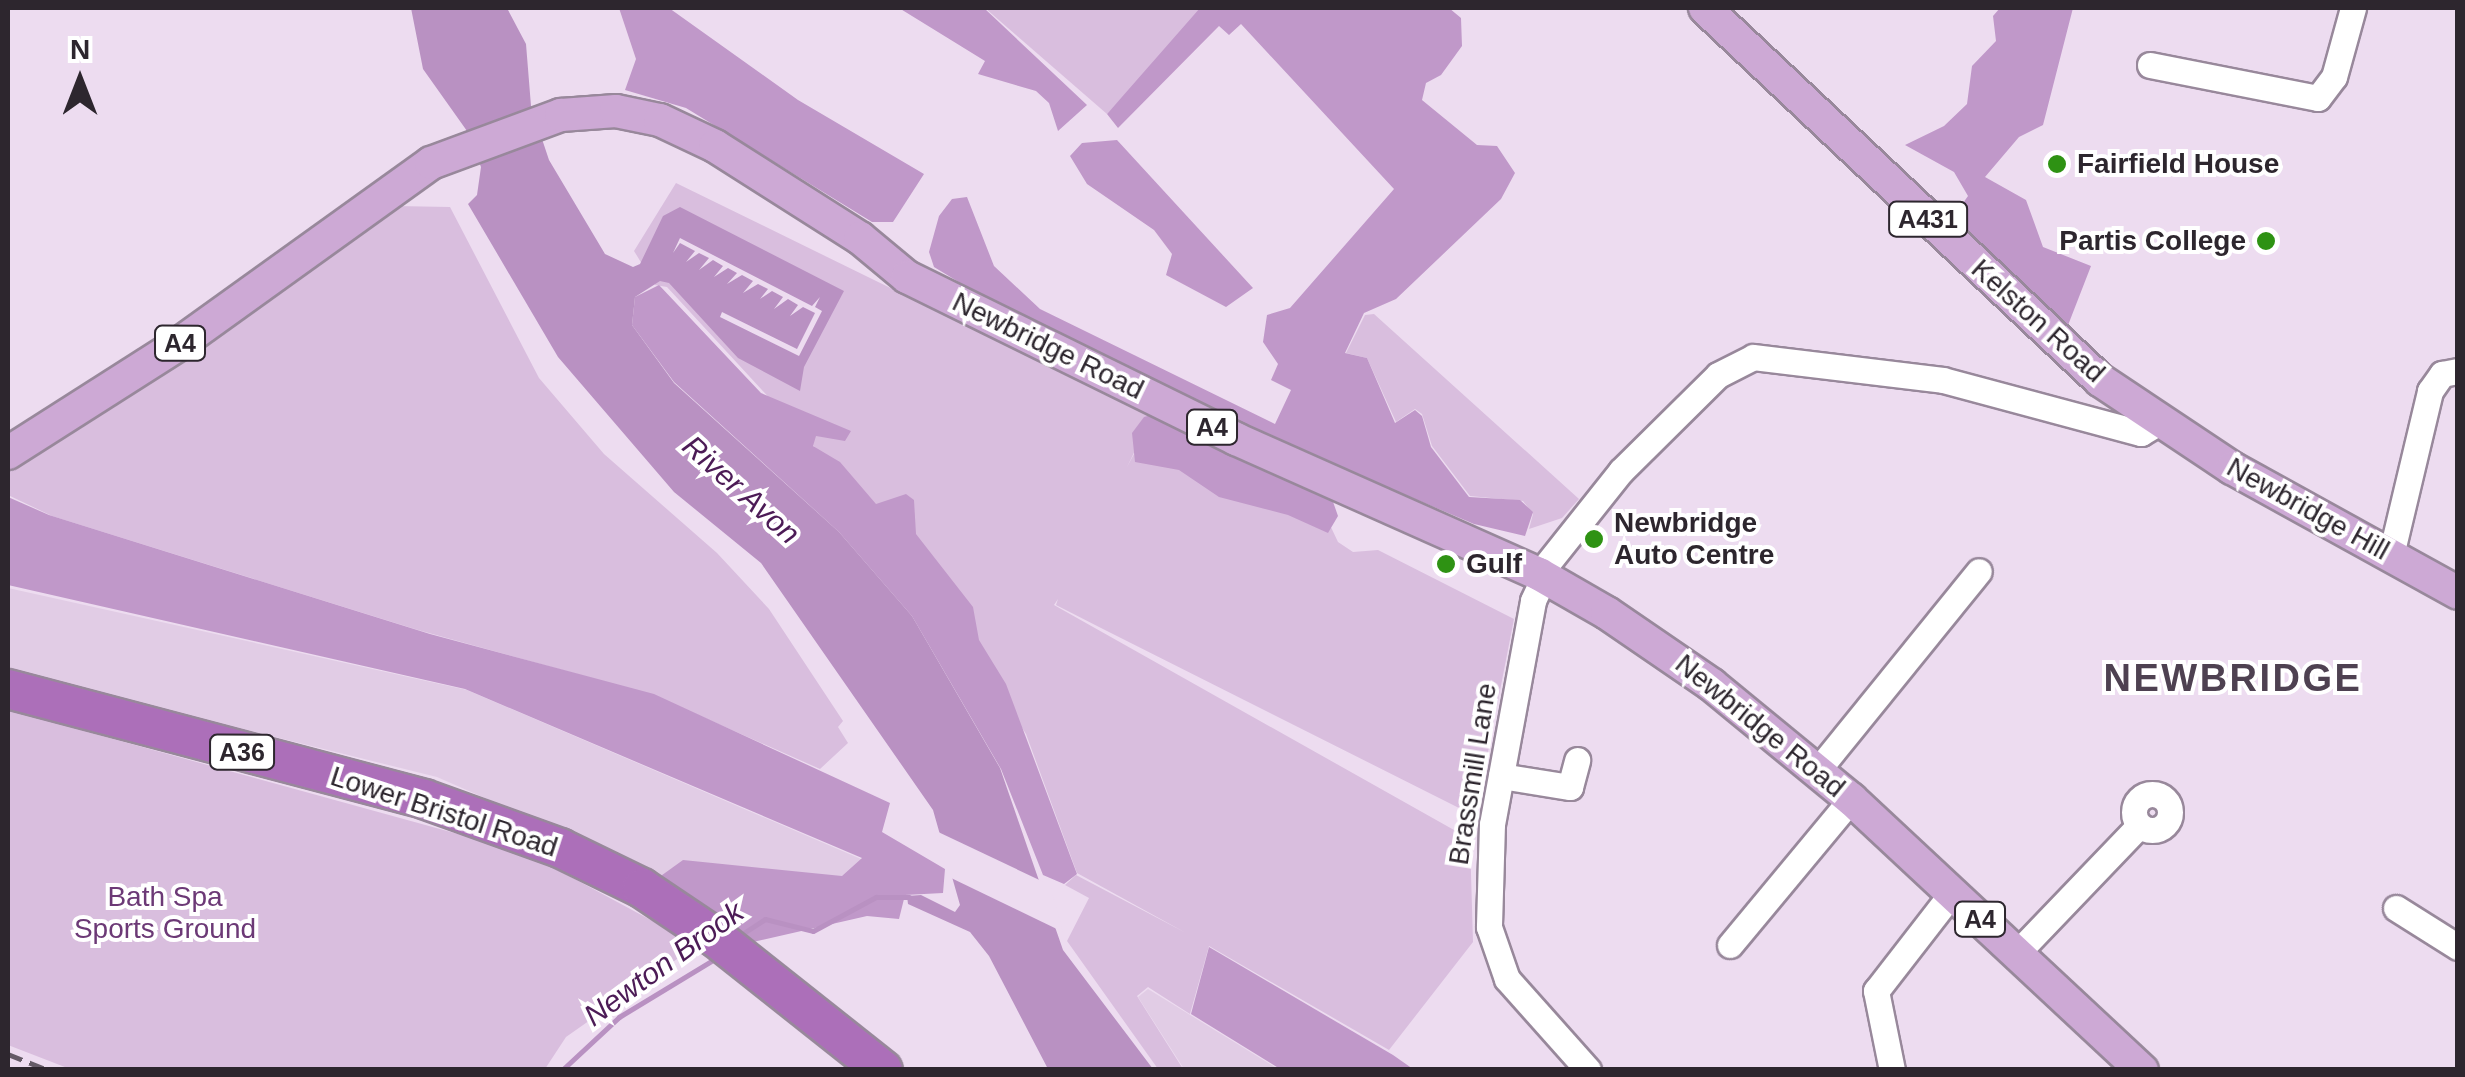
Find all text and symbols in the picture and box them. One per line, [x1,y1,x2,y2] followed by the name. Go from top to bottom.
[30,30,130,130] north arrow
[70,34,90,65] text: N
[2077,147,2279,181] place label: Fairfield House
[2046,153,2068,175] marker: Fairfield House
[1888,199,1968,239] road number: A431
[2059,224,2246,258] place label: Partis College
[2255,230,2277,252] marker: Partis College
[1964,252,2112,390] street label: Kelston Road
[947,285,1149,407] street label: Newbridge Road
[152,323,208,363] road number: A4
[1184,407,1240,447] road number: A4
[675,428,807,552] water label: River Avon
[2221,451,2395,567] street label: Newbridge Hill
[1614,506,1774,572] place label: Newbridge Auto Centre
[1583,528,1605,550] marker: Newbridge Auto Centre
[1466,547,1522,581] place label: Gulf
[1435,553,1457,575] marker: Gulf
[1668,647,1852,805] street label: Newbridge Road
[2104,656,2362,702] district label: NEWBRIDGE
[1442,681,1504,867] street label: Brassmill Lane
[207,732,277,772] road number: A36
[326,759,562,865] street label: Lower Bristol Road
[74,880,256,946] park label: Bath Spa Sports Ground
[577,894,751,1034] water label: Newton Brook
[1952,899,2008,939] road number: A4

